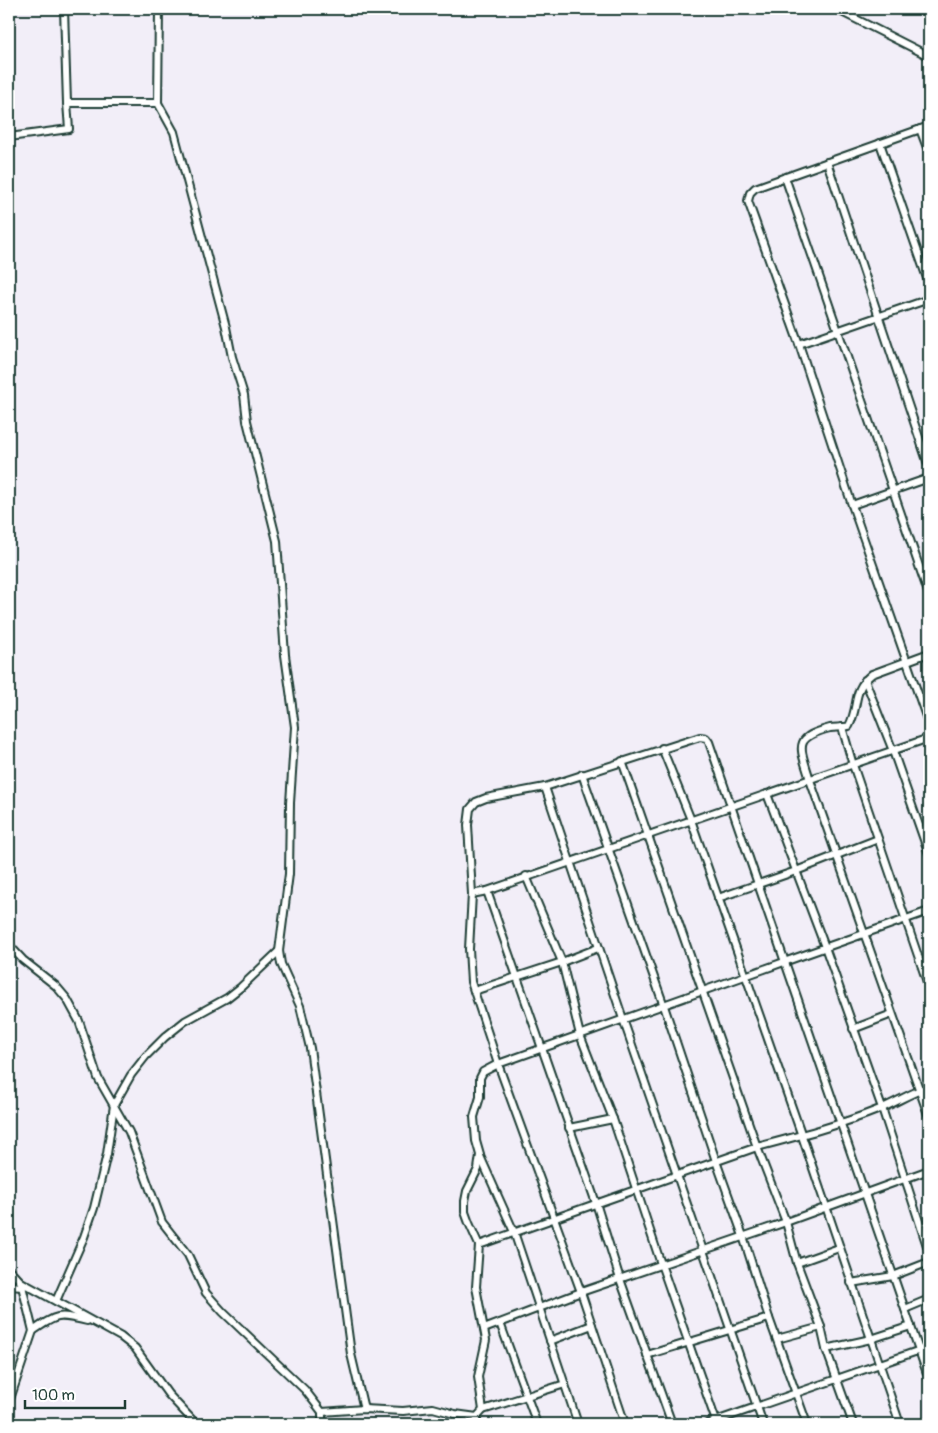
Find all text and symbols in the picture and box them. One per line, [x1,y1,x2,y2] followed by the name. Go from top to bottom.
[25,1378,125,1410] scale bar
[32,1386,75,1405] text: 100 m

